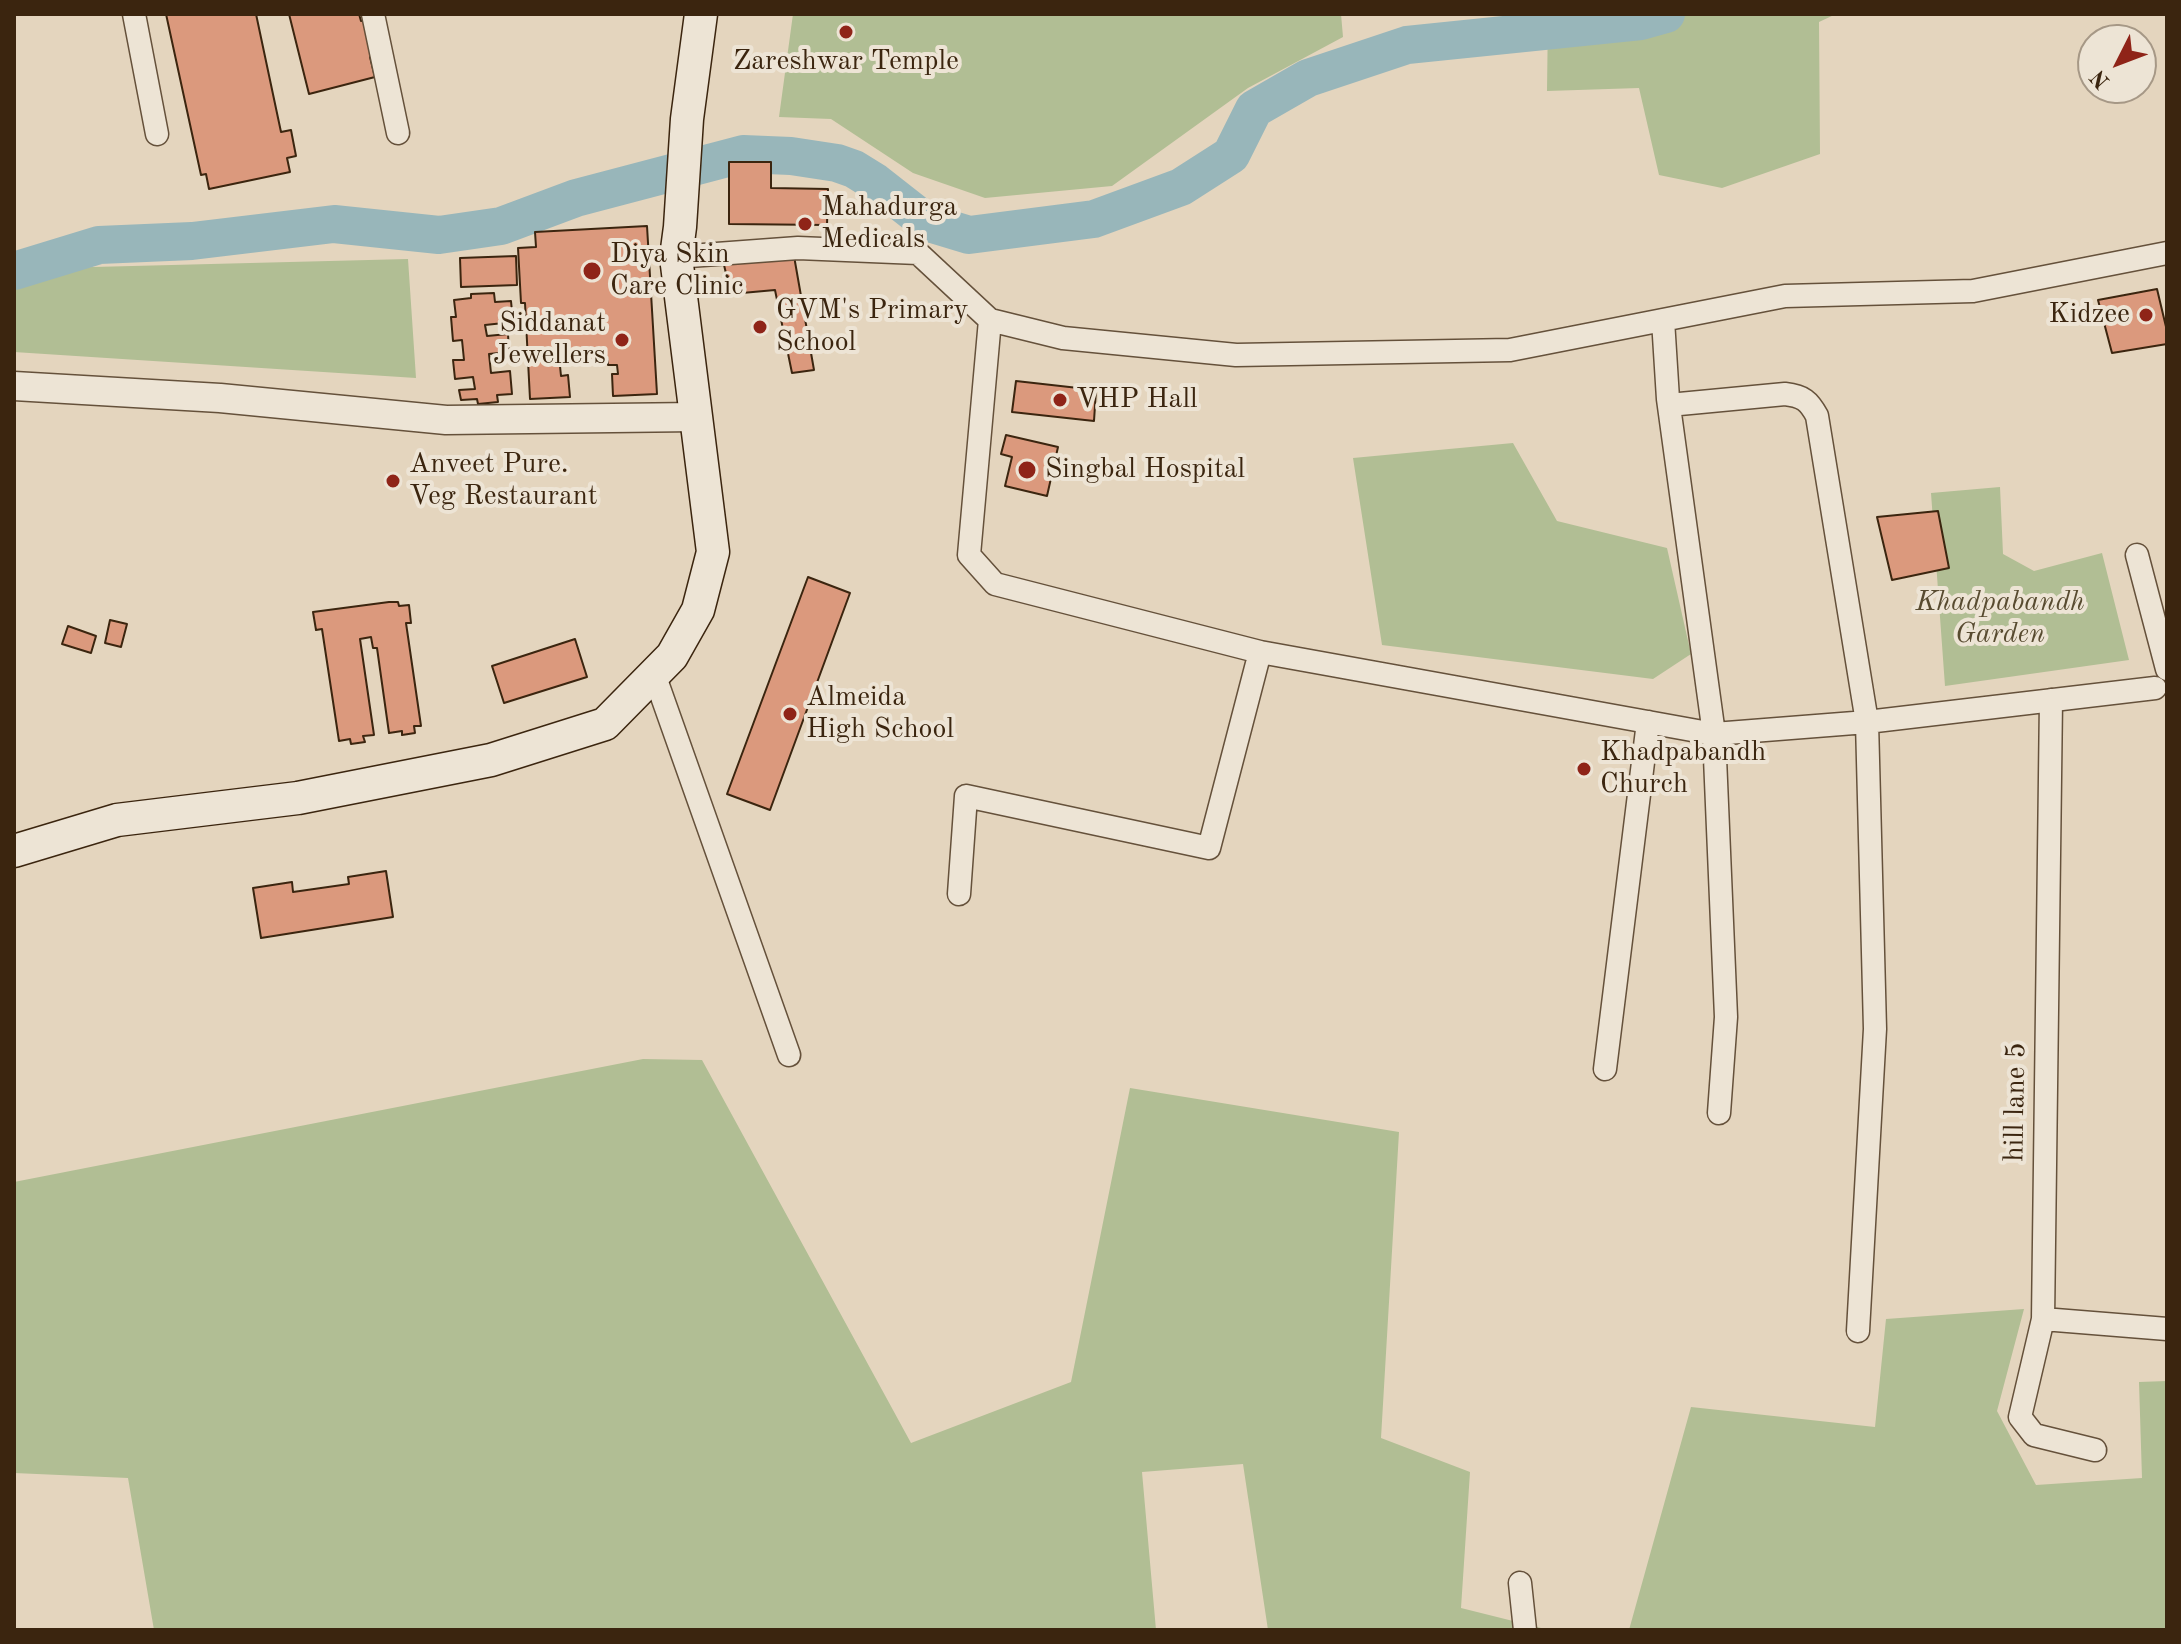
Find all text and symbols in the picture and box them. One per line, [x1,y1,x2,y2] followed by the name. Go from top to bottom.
[837,23,855,41] marker: Zareshwar Temple
[2077,24,2157,104] north arrow
[733,45,959,79] place label: Zareshwar Temple
[2087,65,2114,92] text: N
[821,191,957,257] place label: Mahadurga Medicals
[796,215,814,233] marker: Mahadurga Medicals
[610,238,744,304] place label: Diya Skin Care Clinic
[581,260,603,282] marker: Diya Skin Care Clinic
[776,294,968,360] place label: GVM's Primary School
[2049,298,2130,332] place label: Kidzee
[2137,306,2155,324] marker: Kidzee
[493,307,606,373] place label: Siddanat Jewellers
[751,318,769,336] marker: GVM's Primary School
[613,331,631,349] marker: Siddanat Jewellers
[1076,383,1198,417] place label: VHP Hall
[1051,391,1069,409] marker: VHP Hall
[409,448,598,514] place label: Anveet Pure. Veg Restaurant
[1045,453,1245,487] place label: Singbal Hospital
[1016,459,1038,481] marker: Singbal Hospital
[384,472,402,490] marker: Anveet Pure. Veg Restaurant
[1915,586,2085,652] park label: Khadpabandh Garden
[806,681,954,747] place label: Almeida High School
[781,705,799,723] marker: Almeida High School
[1600,736,1766,802] place label: Khadpabandh Church
[1575,760,1593,778] marker: Khadpabandh Church
[1998,1042,2034,1162] street label: hill lane 5

